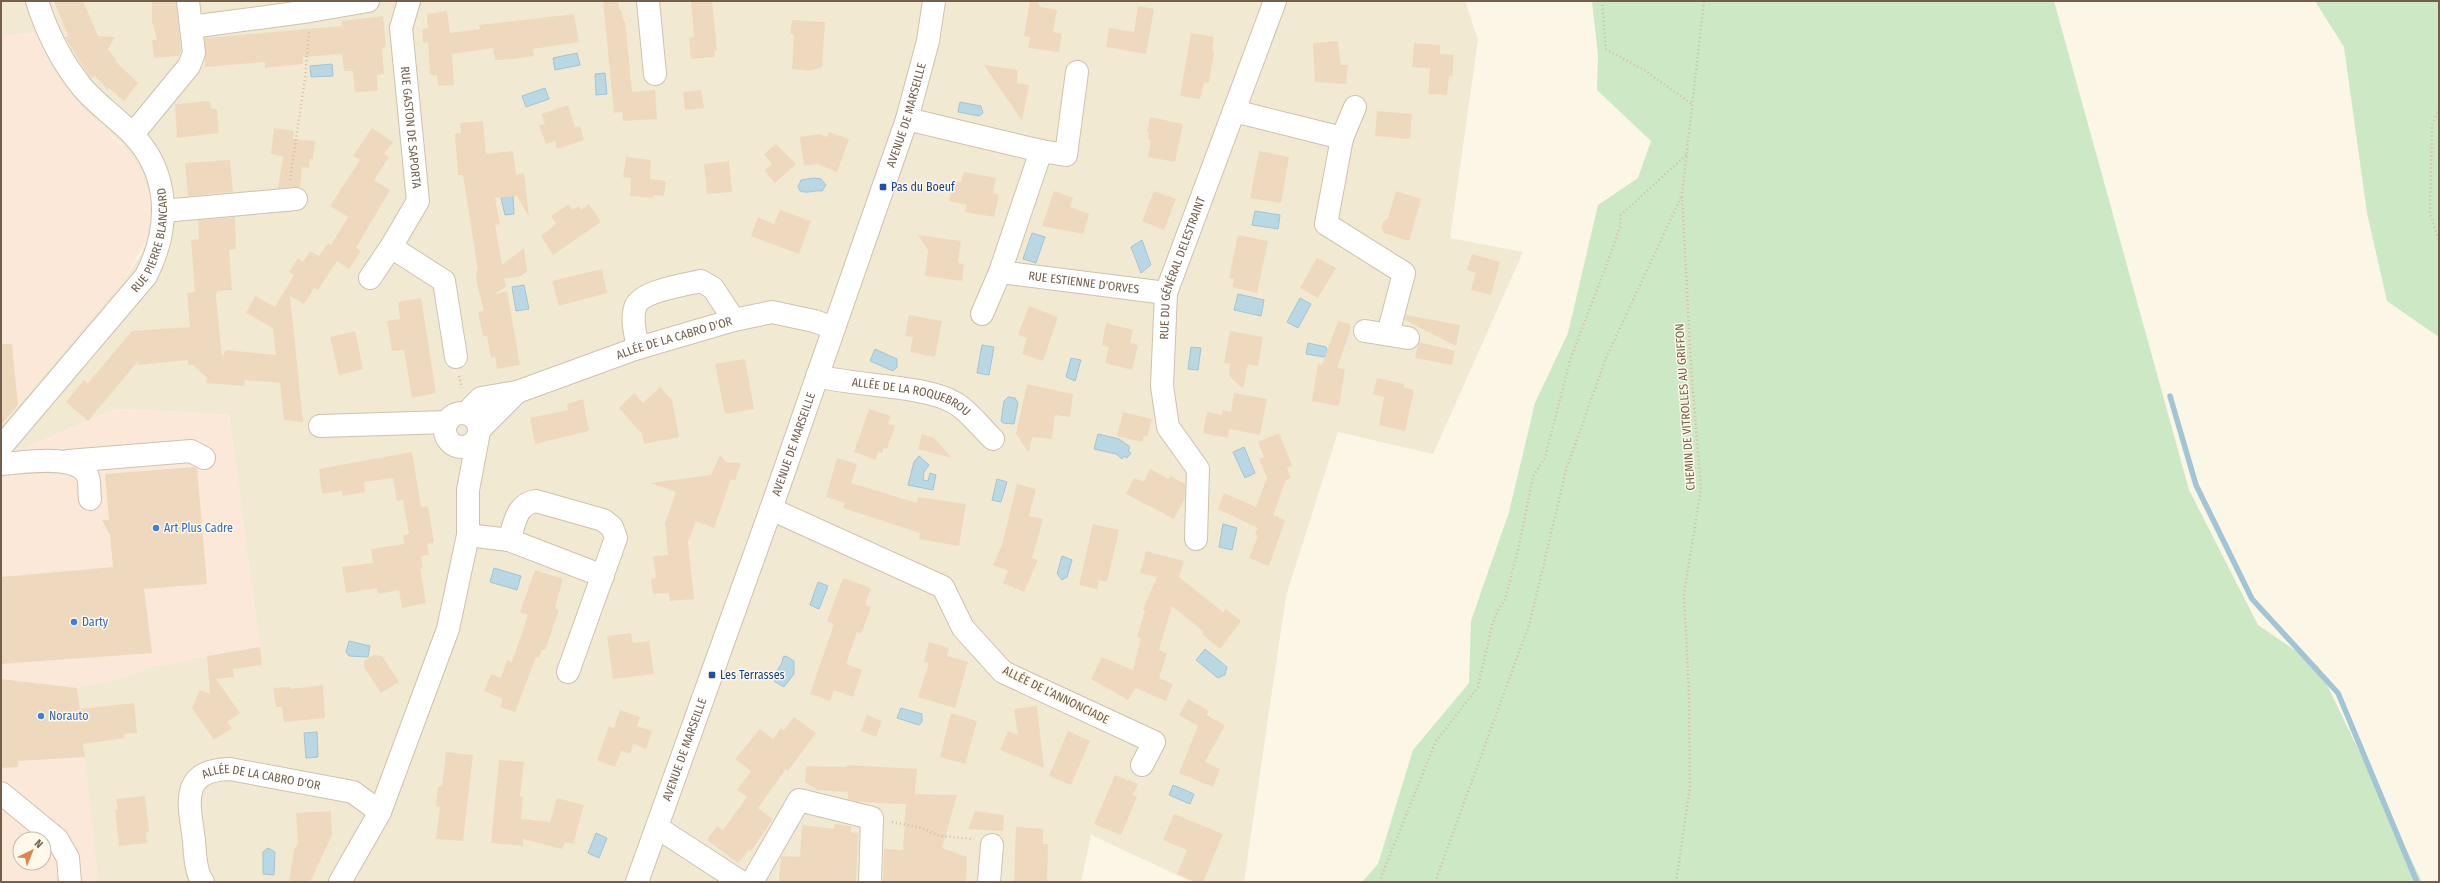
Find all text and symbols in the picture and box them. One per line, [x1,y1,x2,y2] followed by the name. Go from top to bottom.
[884,61,929,169] street label: AVENUE DE MARSEILLE
[398,66,424,190] street label: RUE GASTON DE SAPORTA
[891,180,956,194] place label: Pas du Boeuf
[878,182,888,192] marker: Pas du Boeuf
[128,187,170,295] street label: RUE PIERRE BLANCARD
[1157,194,1208,340] street label: RUE DU GÉNÉRAL DELESTRAINT
[1028,269,1140,297] street label: RUE ESTIENNE D'ORVES
[614,314,734,362] street label: ALLÉE DE LA CABRO D'OR
[1672,323,1698,491] street label: CHEMIN DE VITROLLES AU GRIFFON
[851,375,973,419] street label: ALLÉE DE LA ROQUEBROU
[769,390,818,498] street label: AVENUE DE MARSEILLE
[164,521,233,535] place label: Art Plus Cadre
[151,523,161,533] marker: Art Plus Cadre
[82,615,109,629] place label: Darty
[69,617,79,627] marker: Darty
[1001,662,1112,727] street label: ALLÉE DE L’ANNONCIADE
[720,668,785,682] place label: Les Terrasses
[707,670,717,680] marker: Les Terrasses
[660,696,710,803] street label: AVENUE DE MARSEILLE
[49,709,89,723] place label: Norauto
[36,711,46,721] marker: Norauto
[199,761,322,793] street label: ALLÉE DE LA CABRO D'OR
[12,831,52,871] north arrow
[32,837,45,851] text: N

